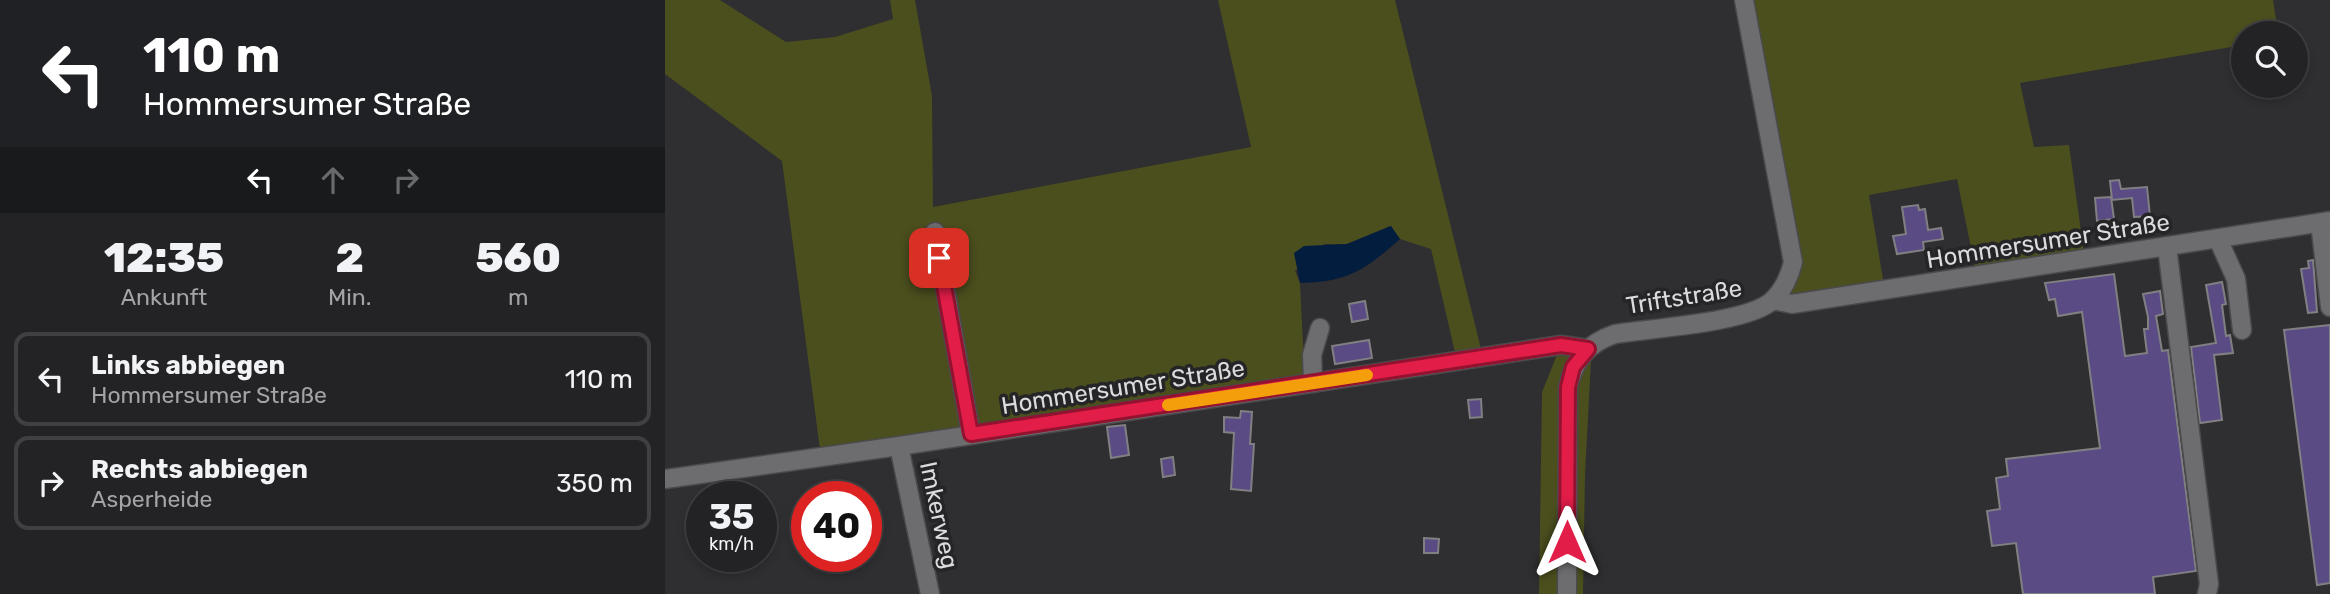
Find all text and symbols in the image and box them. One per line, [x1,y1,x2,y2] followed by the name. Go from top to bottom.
[2231,21,2308,98] map controls
[2231,21,2308,98] button: search
[143,26,280,84] text: 110 m
[28,28,119,119] icon: left
[143,85,471,123] text: Hommersumer Straße
[241,161,279,199] icon: left
[314,161,352,199] icon: ahead
[387,161,425,199] icon: right
[1924,208,2172,274] street label: Hommersumer Straße
[909,228,969,288] pin
[104,233,224,283] text: 12:35
[336,233,364,283] text: 2
[475,233,561,283] text: 560
[920,239,958,277] icon: arrive
[1624,274,1744,320] street label: Triftstraße
[121,283,207,311] text: Ankunft
[328,283,372,311] text: Min.
[508,283,529,311] text: m
[91,350,285,381] text: Links abbiegen
[999,354,1247,420] street label: Hommersumer Straße
[32,360,70,398] icon: left
[565,364,633,395] text: 110 m
[91,381,327,409] text: Hommersumer Straße
[91,454,308,485] text: Rechts abbiegen
[914,459,964,571] street label: Imkerweg
[32,464,70,502] icon: right
[556,468,633,499] text: 350 m
[791,481,882,572] speed limit sign: 40
[91,485,213,513] text: Asperheide
[709,496,754,538] text: 35
[1530,505,1604,579] position arrow
[709,533,754,555] text: km/h

